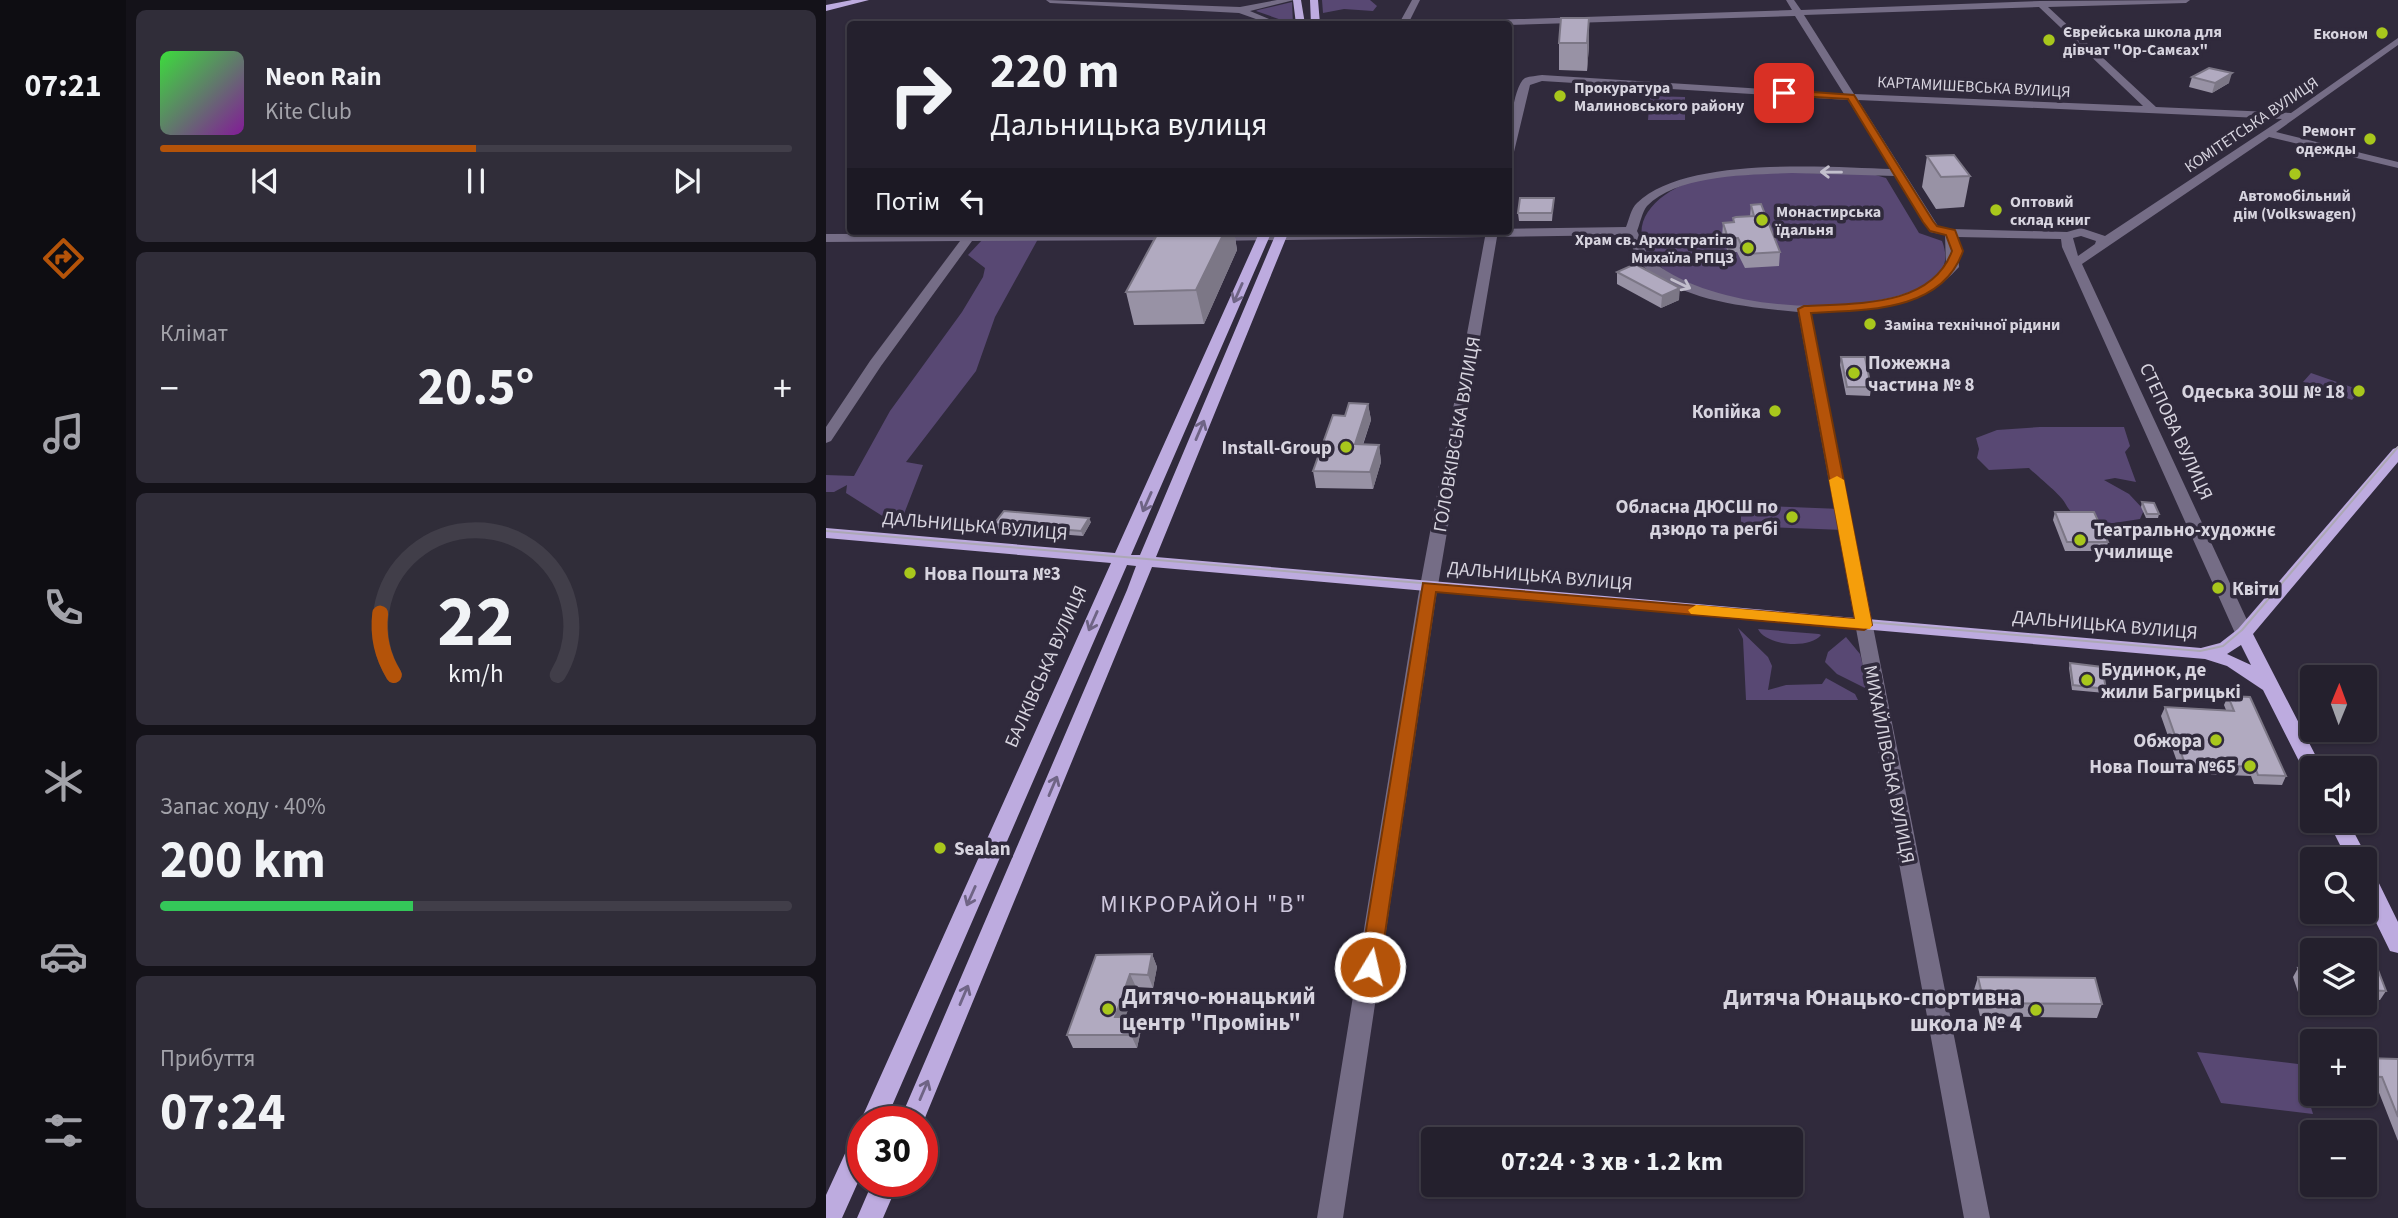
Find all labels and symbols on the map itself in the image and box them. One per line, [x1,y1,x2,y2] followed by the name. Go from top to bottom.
[2063,21,2222,61] place label: Єврейська школа для дівчат "Ор-Самєах"
[2313,23,2368,45] place label: Економ
[2374,25,2390,41] marker: Економ
[2041,32,2057,48] marker: Єврейська школа для дівчат "Ор-Самєах"
[1754,63,1814,123] pin
[1877,71,2071,103] street label: КАРТАМИШЕВСЬКА ВУЛИЦЯ
[2180,72,2323,178] street label: КОМІТЕТСЬКА ВУЛИЦЯ
[1574,77,1745,117] place label: Прокуратура Малиновського району
[1552,88,1568,104] marker: Прокуратура Малиновського району
[2296,120,2356,160] place label: Ремонт одежды
[2362,131,2378,147] marker: Ремонт одежды
[1820,165,1843,179] one-way arrow
[2287,166,2303,182] marker: Автомобільний дім (Volkswagen)
[2234,185,2356,225] place label: Автомобільний дім (Volkswagen)
[2010,191,2091,231] place label: Оптовий склад книг
[1775,201,1881,241] place label: Монастирська їдальня
[1988,202,2004,218] marker: Оптовий склад книг
[1754,212,1770,228] marker: Монастирська їдальня
[1575,229,1734,269] place label: Храм св. Архистратіга Михаїла РПЦЗ
[1740,240,1756,256] marker: Храм св. Архистратіга Михаїла РПЦЗ
[1670,277,1691,291] one-way arrow
[1231,282,1244,304] one-way arrow
[1884,314,2060,336] place label: Заміна технічної рідини
[1862,316,1878,332] marker: Заміна технічної рідини
[1427,334,1488,534] street label: ГОЛОВКІВСЬКА ВУЛИЦЯ
[1868,350,1975,399] place label: Пожежна частина № 8
[2132,359,2219,505] street label: СТЕПОВА ВУЛИЦЯ
[1846,365,1862,381] marker: Пожежна частина № 8
[2181,379,2345,406] place label: Одеська ЗОШ № 18
[2351,383,2367,399] marker: Одеська ЗОШ № 18
[1692,399,1761,426] place label: Копійка
[1767,403,1783,419] marker: Копійка
[1194,420,1207,441] one-way arrow
[1222,435,1332,462] place label: Install-Group
[1338,439,1354,455] marker: Install-Group
[1140,491,1153,512] one-way arrow
[1616,494,1778,543] place label: Обласна ДЮСШ по дзюдо та регбі
[881,505,1069,548] street label: ДАЛЬНИЦЬКА ВУЛИЦЯ
[1784,509,1800,525] marker: Обласна ДЮСШ по дзюдо та регбі
[2094,517,2276,566] place label: Театрально-художнє училище
[2072,532,2088,548] marker: Театрально-художнє училище
[1446,555,1634,598] street label: ДАЛЬНИЦЬКА ВУЛИЦЯ
[924,561,1061,588] place label: Нова Пошта №3
[902,565,918,581] marker: Нова Пошта №3
[2232,576,2279,603] place label: Квіти
[2210,580,2226,596] marker: Квіти
[998,581,1094,752] street label: БАЛКІВСЬКА ВУЛИЦЯ
[2011,604,2199,647] street label: ДАЛЬНИЦЬКА ВУЛИЦЯ
[1086,610,1099,631] one-way arrow
[2101,657,2241,706] place label: Будинок, де жили Багрицькі
[1856,663,1921,866] street label: МИХАЙЛІВСЬКА ВУЛИЦЯ
[2300,665,2376,742] north arrow
[2079,672,2095,688] marker: Будинок, де жили Багрицькі
[2133,728,2202,755] place label: Обжора
[2208,732,2224,748] marker: Обжора
[2089,754,2236,781] place label: Нова Пошта №65
[2242,758,2258,774] marker: Нова Пошта №65
[1047,775,1060,797] one-way arrow
[954,836,1011,863] place label: Sealan
[932,840,948,856] marker: Sealan
[964,885,977,906] one-way arrow
[1100,887,1308,922] district label: МІКРОРАЙОН "В"
[1333,930,1407,1004] position arrow
[1122,980,1316,1039] place label: Дитячо-юнацький центр "Промінь"
[1723,981,2022,1040] place label: Дитяча Юнацько-спортивна школа № 4
[959,985,972,1006] one-way arrow
[1100,1001,1116,1017] marker: Дитячо-юнацький центр "Промінь"
[2028,1002,2044,1018] marker: Дитяча Юнацько-спортивна школа № 4
[918,1080,931,1101] one-way arrow
[847,1106,938,1197] speed limit sign: 30

